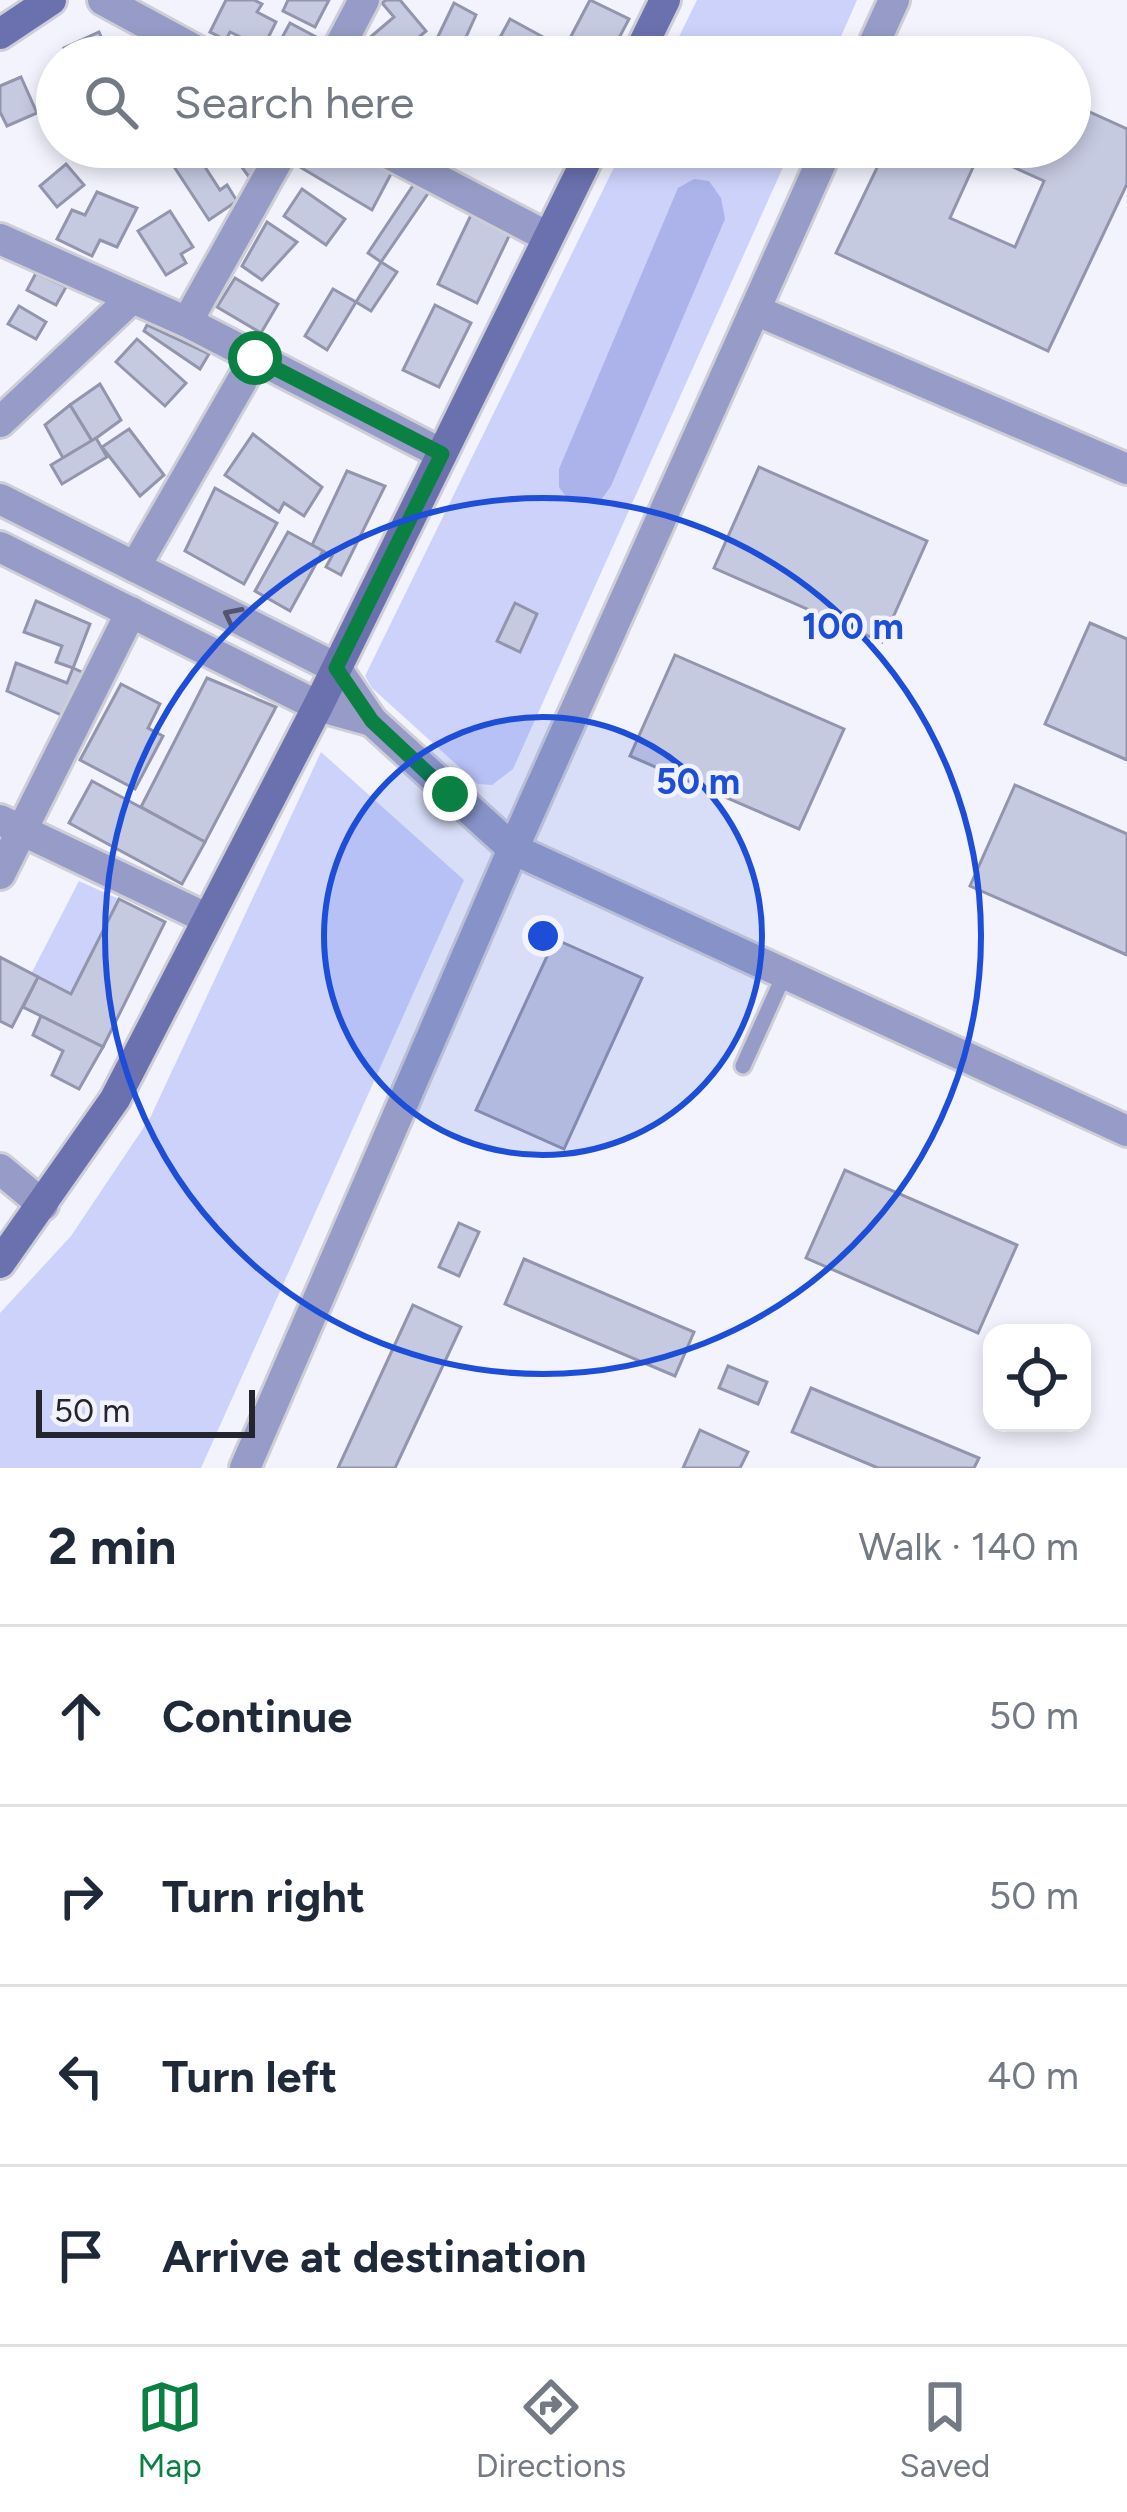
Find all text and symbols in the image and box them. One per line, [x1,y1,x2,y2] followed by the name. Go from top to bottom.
[36,36,1091,168] search box
[78,69,144,135] icon: search
[174,75,414,129] text: Search here
[228,331,282,385] route start
[802,605,904,648] text: 100 m
[222,607,244,630] one-way arrow
[656,760,740,803] text: 50 m
[423,767,477,821] route end
[522,915,564,957] centre of rings
[983,1324,1091,1432] map controls
[983,1324,1091,1432] button: locate
[36,1384,255,1437] scale bar
[54,1391,130,1430] text: 50 m
[48,1516,176,1577] text: 2 min
[858,1523,1079,1570] text: Walk · 140 m
[48,1683,114,1749] icon: ahead
[162,1689,352,1743] text: Continue
[989,1692,1079,1739] text: 50 m
[48,1863,114,1929] icon: right
[162,1869,365,1923] text: Turn right
[989,1872,1079,1919] text: 50 m
[48,2043,114,2109] icon: left
[162,2049,337,2103] text: Turn left
[987,2052,1079,2099] text: 40 m
[48,2223,114,2289] icon: arrive
[162,2229,586,2283] text: Arrive at destination
[137,2374,203,2485] tab: Map
[476,2374,626,2485] tab: Directions
[899,2374,990,2485] tab: Saved

